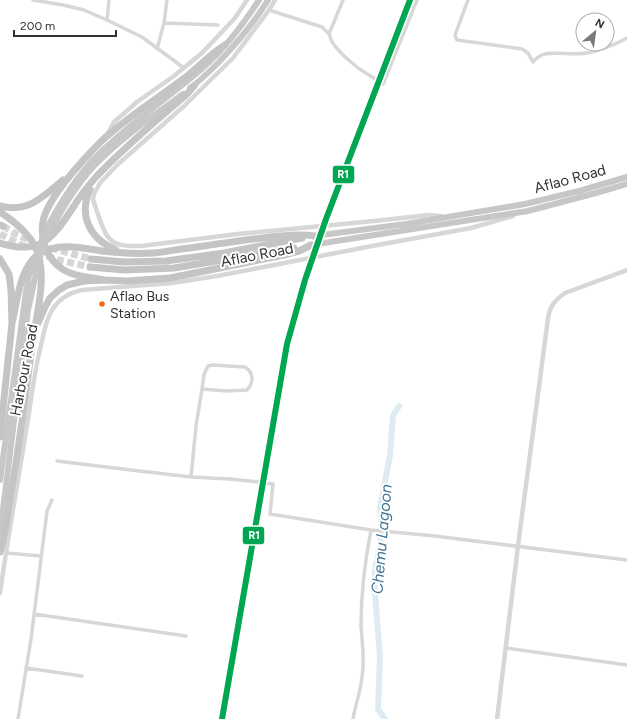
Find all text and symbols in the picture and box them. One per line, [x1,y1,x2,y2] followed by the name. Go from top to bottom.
[14,12,116,38] scale bar
[575,12,615,52] north arrow
[593,16,606,31] text: N
[20,19,55,33] text: 200 m
[532,161,608,197] street label: Aflao Road
[332,165,355,184] line badge: R1
[337,168,349,181] text: R1
[219,239,295,271] street label: Aflao Road
[110,288,169,322] place label: Aflao Bus Station
[97,299,107,309] marker: Aflao Bus Station
[6,323,42,417] street label: Harbour Road
[367,483,396,595] water label: Chemu Lagoon
[242,526,265,545] line badge: R1
[248,529,260,542] text: R1

